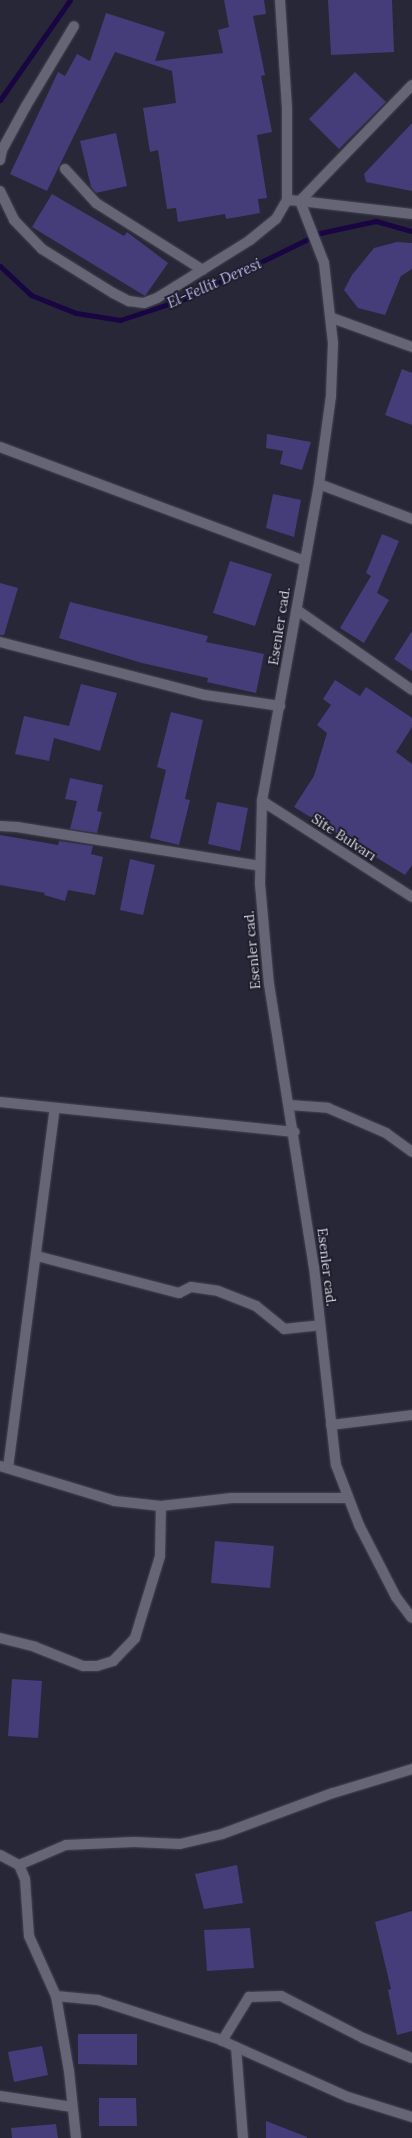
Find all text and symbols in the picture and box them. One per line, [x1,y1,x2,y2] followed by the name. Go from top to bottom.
[164,254,264,312] water label: El-Fellit Deresi
[265,586,293,666] street label: Esenler cad.
[309,810,379,864] street label: Site Bulvarı
[240,910,264,990] street label: Esenler cad.
[314,1227,340,1307] street label: Esenler cad.

